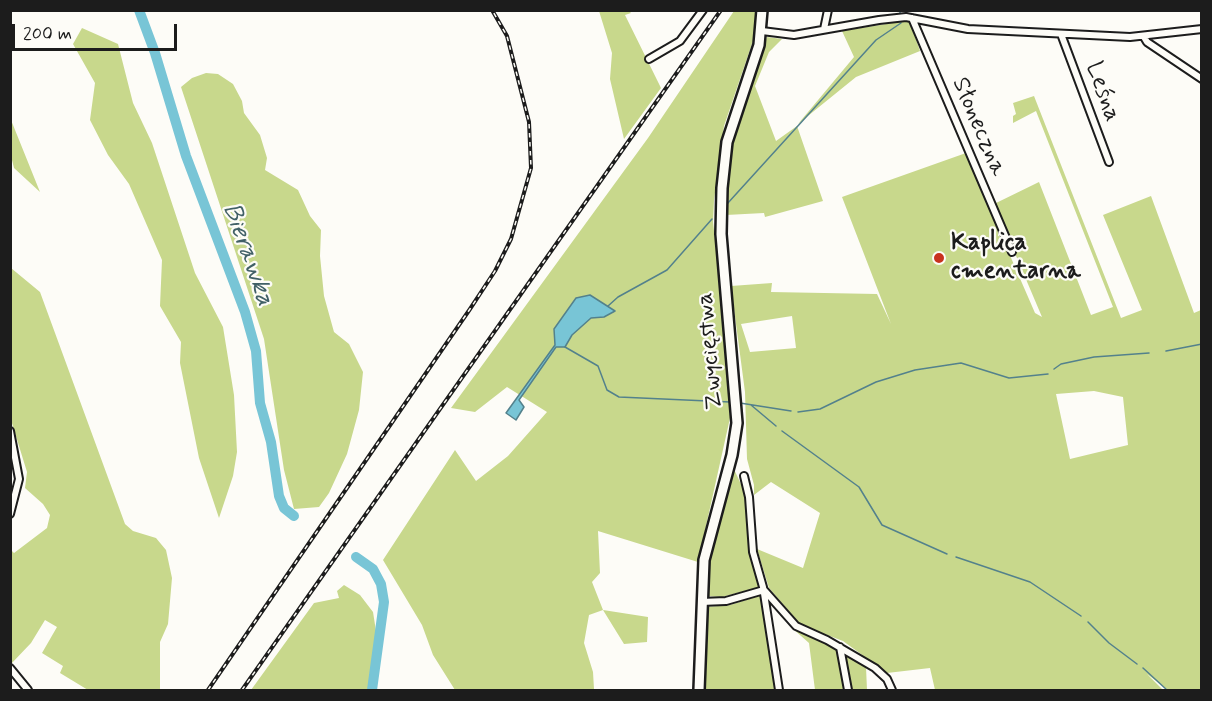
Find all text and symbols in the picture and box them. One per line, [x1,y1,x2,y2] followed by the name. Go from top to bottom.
[15,12,180,50] scale bar
[23,22,72,46] text: 200 m
[1078,58,1126,126] street label: Leśna
[944,73,1012,181] street label: Słoneczna
[214,199,280,311] water label: Bierawka
[951,230,1081,286] place label: Kaplica cmentarna
[932,251,946,265] marker: Kaplica cmentarna
[692,291,730,411] street label: Zwycięstwa

